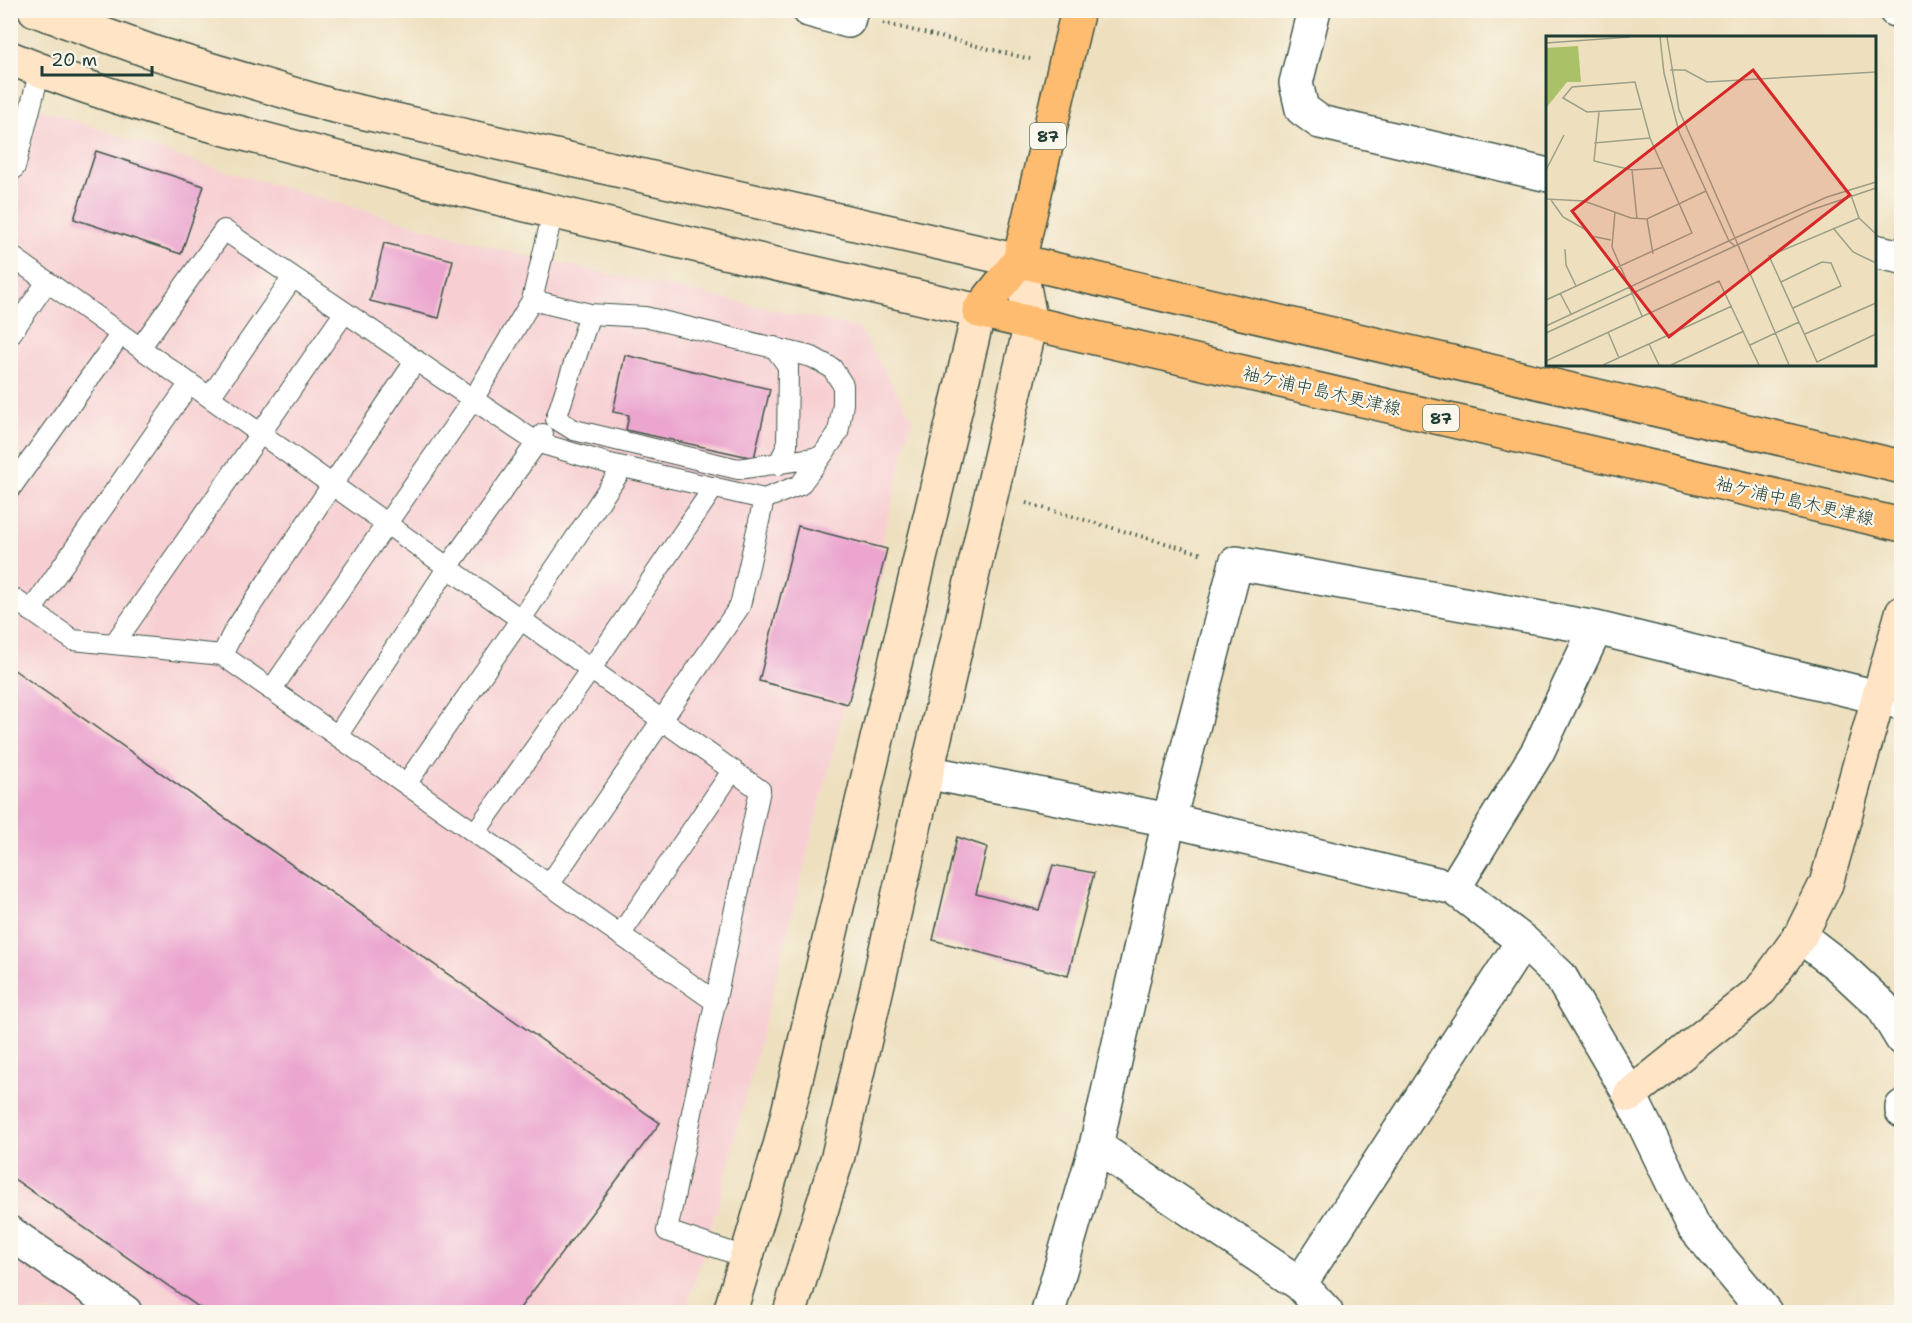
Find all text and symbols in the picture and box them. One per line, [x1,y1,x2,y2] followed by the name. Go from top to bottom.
[1546,36,1876,366] inset map
[42,39,152,77] scale bar
[51,48,97,72] text: 20 m
[1030,123,1066,149] road number: 87
[1240,361,1404,421] street label: 袖ケ浦中島木更津線
[1423,405,1459,431] road number: 87
[1713,471,1877,531] street label: 袖ケ浦中島木更津線

